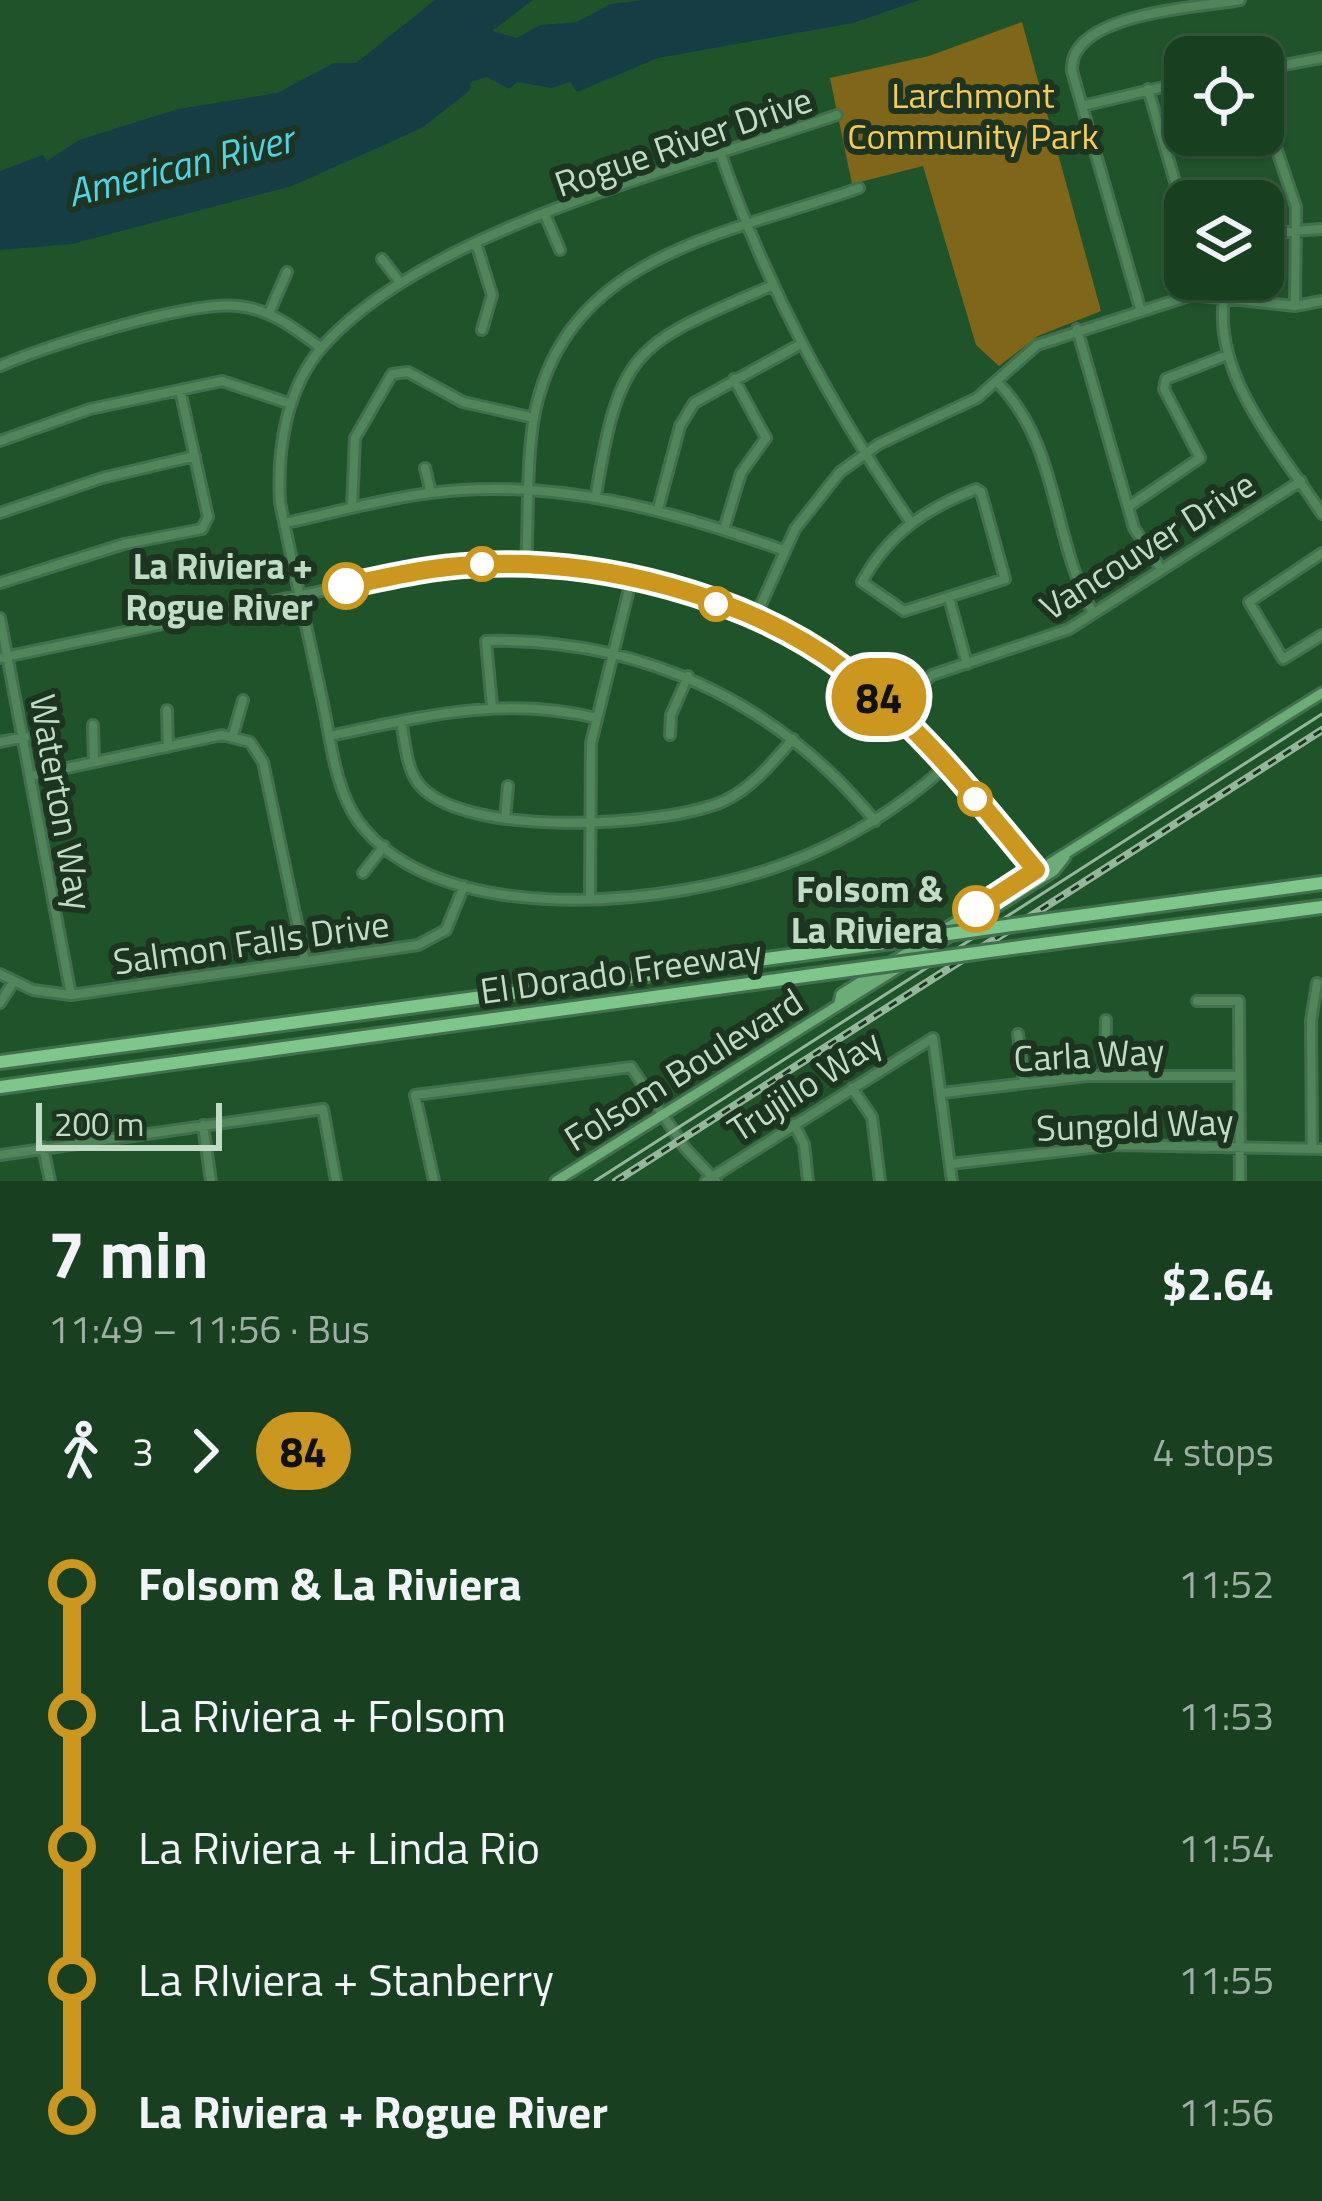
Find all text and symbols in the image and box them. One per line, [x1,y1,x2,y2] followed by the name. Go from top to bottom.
[1164,36,1284,300] map controls
[1164,36,1284,156] button: locate
[847,67,1099,163] park label: Larchmont Community Park
[547,71,819,211] street label: Rogue River Drive
[61,107,304,222] water label: American River
[1164,180,1284,300] button: layers
[1028,457,1266,633] street label: Vancouver Drive
[125,538,313,634] place label: La Riviera + Rogue River
[466,548,498,580] unlabelled marker
[324,564,368,608] marker: La Riviera + Rogue River
[700,588,732,620] unlabelled marker
[825,658,933,736] line badge: 84
[855,665,903,729] text: 84
[16,690,108,914] street label: Waterton Way
[959,783,991,815] unlabelled marker
[791,861,943,957] place label: Folsom & La Riviera
[954,887,998,931] marker: Folsom & La Riviera
[110,895,392,989] street label: Salmon Falls Drive
[477,924,765,1018] street label: El Dorado Freeway
[553,974,813,1164] street label: Folsom Boulevard
[716,1015,892,1155] street label: Trujillo Way
[1012,1023,1166,1085] street label: Carla Way
[1035,1093,1235,1155] street label: Sungold Way
[36,1097,222,1150] scale bar
[54,1099,144,1149] text: 200 m
[48,1203,208,1304] text: 7 min
[1162,1249,1274,1317] text: $2.64
[48,1299,370,1358] text: 11:49 – 11:56 · Bus
[48,1418,114,1484] icon: walk
[172,1418,238,1484] icon: forward
[280,1419,327,1483] text: 84
[132,1422,154,1481] text: 3
[1152,1422,1274,1481] text: 4 stops
[138,1549,522,1617] text: Folsom & La Riviera
[1178,1554,1274,1613] text: 11:52
[138,1681,506,1749] text: La Riviera + Folsom
[1178,1686,1274,1745] text: 11:53
[138,1813,540,1881] text: La Riviera + Linda Rio
[1178,1818,1274,1877] text: 11:54
[138,1945,554,2013] text: La RIviera + Stanberry
[1178,1950,1274,2009] text: 11:55
[138,2077,608,2145] text: La Riviera + Rogue River
[1178,2082,1274,2141] text: 11:56

